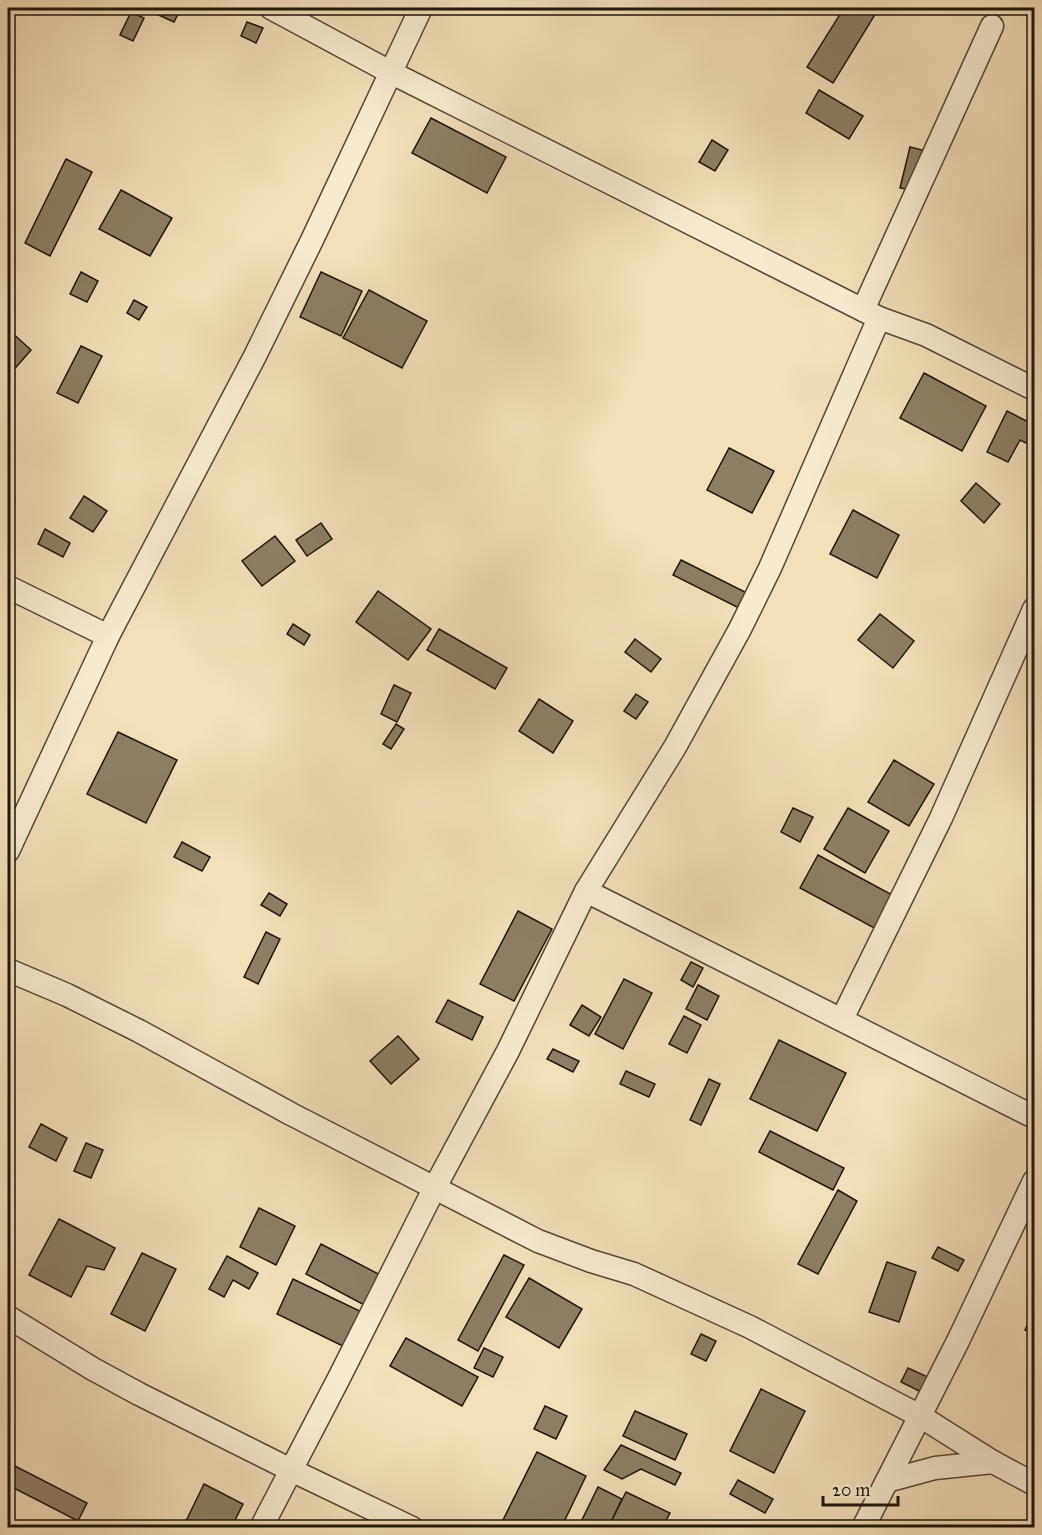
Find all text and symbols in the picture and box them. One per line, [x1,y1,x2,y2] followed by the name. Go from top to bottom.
[823,1469,898,1507] scale bar
[832,1479,870,1501] text: 20 m

